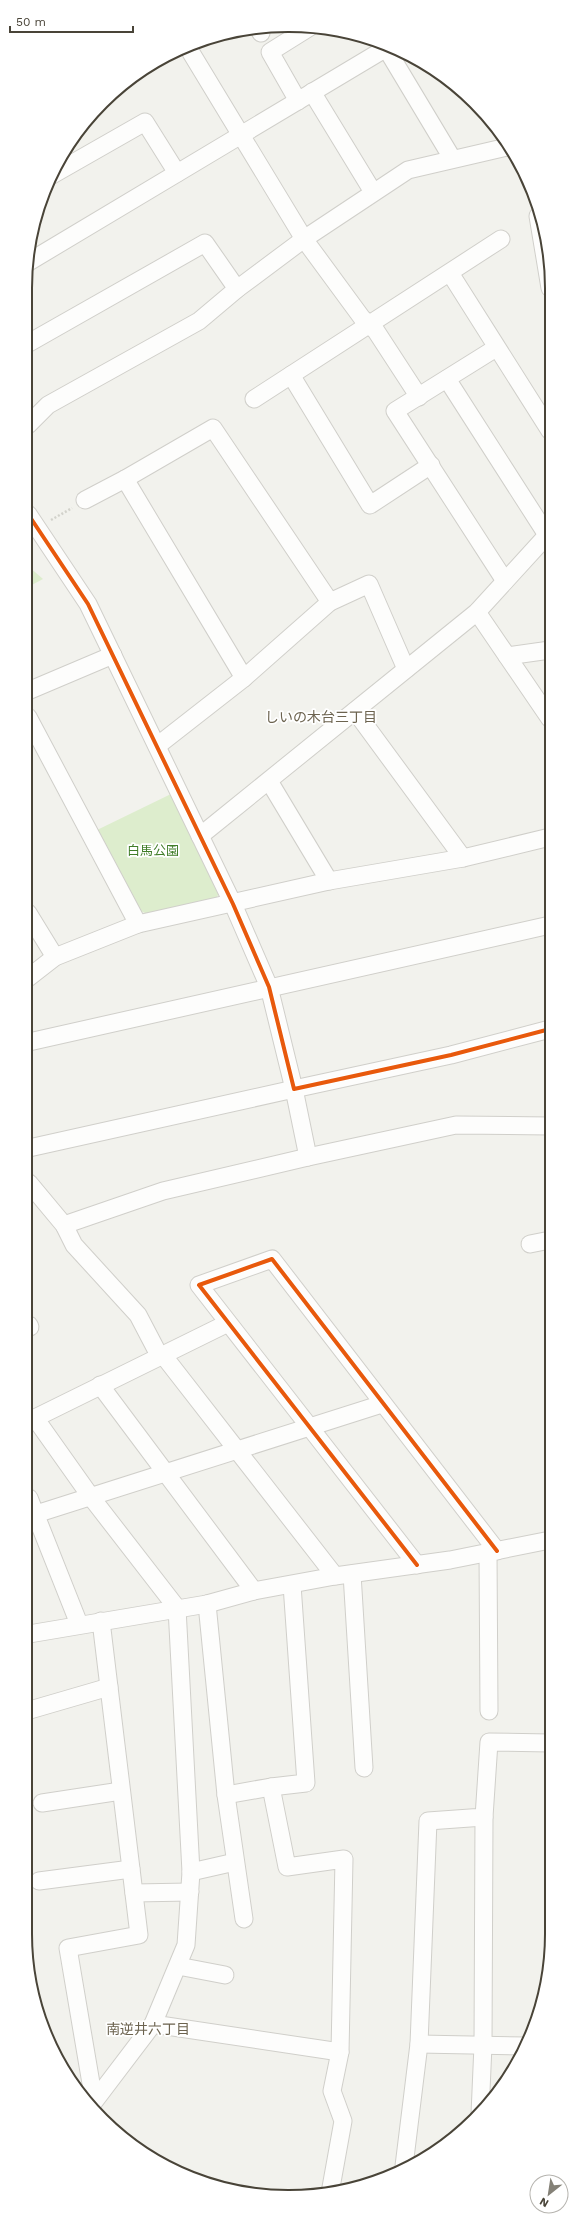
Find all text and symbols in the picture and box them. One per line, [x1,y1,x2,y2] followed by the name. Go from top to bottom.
[10,8,133,34] scale bar
[16,15,46,29] text: 50 m
[265,709,377,725] district label: しいの木台三丁目
[127,843,179,858] park label: 白馬公園
[106,2021,190,2037] district label: 南逆井六丁目
[529,2174,569,2214] north arrow
[537,2195,551,2210] text: N

